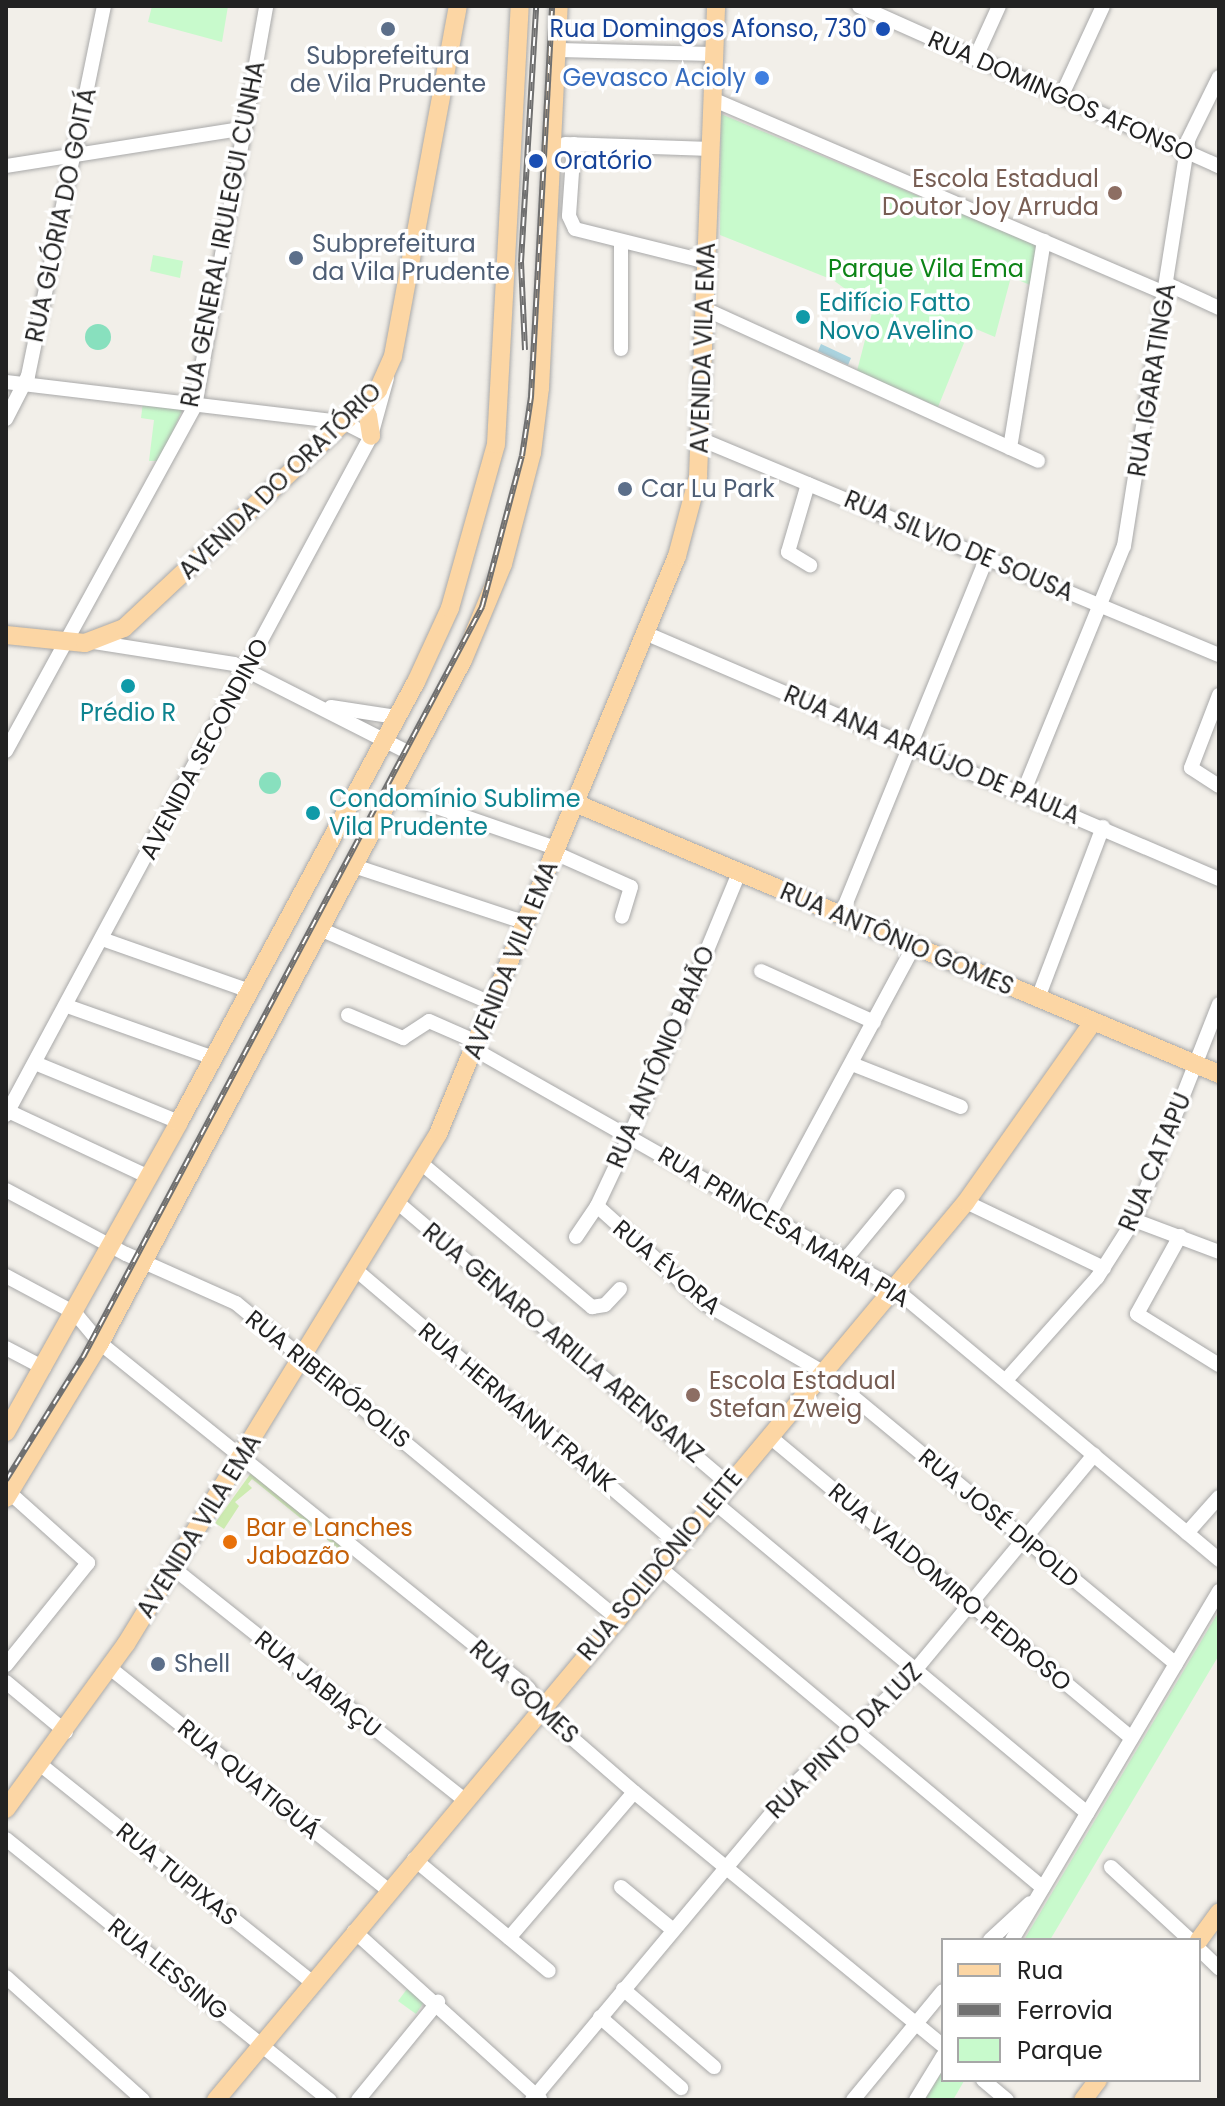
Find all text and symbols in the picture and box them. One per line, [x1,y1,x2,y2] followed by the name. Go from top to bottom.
[549,15,867,43] place label: Rua Domingos Afonso, 730
[379,20,397,38] marker: Subprefeitura de Vila Prudente
[874,20,892,38] marker: Rua Domingos Afonso, 730
[924,24,1198,168] street label: RUA DOMINGOS AFONSO
[290,42,486,98] place label: Subprefeitura de Vila Prudente
[175,58,271,410] street label: RUA GENERAL IRULEGUI CUNHA
[562,64,746,92] place label: Gevasco Acioly
[753,69,771,87] marker: Gevasco Acioly
[20,85,102,345] street label: RUA GLÓRIA DO GOITÁ
[554,147,652,175] place label: Oratório
[525,150,547,172] marker: Oratório
[882,165,1099,221] place label: Escola Estadual Doutor Joy Arruda
[1106,184,1124,202] marker: Escola Estadual Doutor Joy Arruda
[312,230,510,286] place label: Subprefeitura da Vila Prudente
[685,242,721,454] street label: AVENIDA VILA EMA
[287,249,305,267] marker: Subprefeitura da Vila Prudente
[828,255,1024,283] park label: Parque Vila Ema
[1122,281,1182,479] street label: RUA IGARATINGA
[819,289,974,345] place label: Edifício Fatto Novo Avelino
[794,308,812,326] marker: Edifício Fatto Novo Avelino
[173,377,387,585] street label: AVENIDA DO ORATÓRIO
[641,475,775,503] place label: Car Lu Park
[616,480,634,498] marker: Car Lu Park
[840,485,1078,607] street label: RUA SILVIO DE SOUSA
[133,633,275,865] street label: AVENIDA SECONDINO
[119,677,137,695] marker: Prédio R
[780,679,1084,831] street label: RUA ANA ARAÚJO DE PAULA
[80,699,176,727] place label: Prédio R
[329,785,581,841] place label: Condomínio Sublime Vila Prudente
[304,804,322,822] marker: Condomínio Sublime Vila Prudente
[458,857,564,1063] street label: AVENIDA VILA EMA
[776,877,1018,1001] street label: RUA ANTÔNIO GOMES
[601,942,721,1172] street label: RUA ANTÔNIO BAIÃO
[1113,1089,1197,1235] street label: RUA CATAPU
[653,1140,915,1314] street label: RUA PRINCESA MARIA PIA
[607,1214,727,1320] street label: RUA ÉVORA
[417,1217,709,1469] street label: RUA GENARO ARILLA ARENSANZ
[240,1304,416,1454] street label: RUA RIBEIRÓPOLIS
[413,1316,621,1498] street label: RUA HERMANN FRANK
[709,1367,896,1423] place label: Escola Estadual Stefan Zweig
[684,1386,702,1404] marker: Escola Estadual Stefan Zweig
[131,1429,267,1623] street label: AVENIDA VILA EMA
[913,1442,1085,1594] street label: RUA JOSÉ DIPOLD
[572,1464,748,1666] street label: RUA SOLIDÔNIO LEITE
[823,1477,1077,1697] street label: RUA VALDOMIRO PEDROSO
[246,1514,413,1570] place label: Bar e Lanches Jabazão
[221,1533,239,1551] marker: Bar e Lanches Jabazão
[249,1624,387,1744] street label: RUA JABIAÇU
[464,1634,584,1750] street label: RUA GOMES
[174,1650,230,1678] place label: Shell
[149,1655,167,1673] marker: Shell
[760,1657,928,1825] street label: RUA PINTO DA LUZ
[172,1713,326,1845] street label: RUA QUATIGUÁ
[111,1816,243,1932] street label: RUA TUPIXAS
[102,1912,234,2026] street label: RUA LESSING
[941,1938,1201,2082] legend
[1017,1954,1063,1987] text: Rua
[1017,1994,1113,2027] text: Ferrovia
[1017,2034,1103,2067] text: Parque

